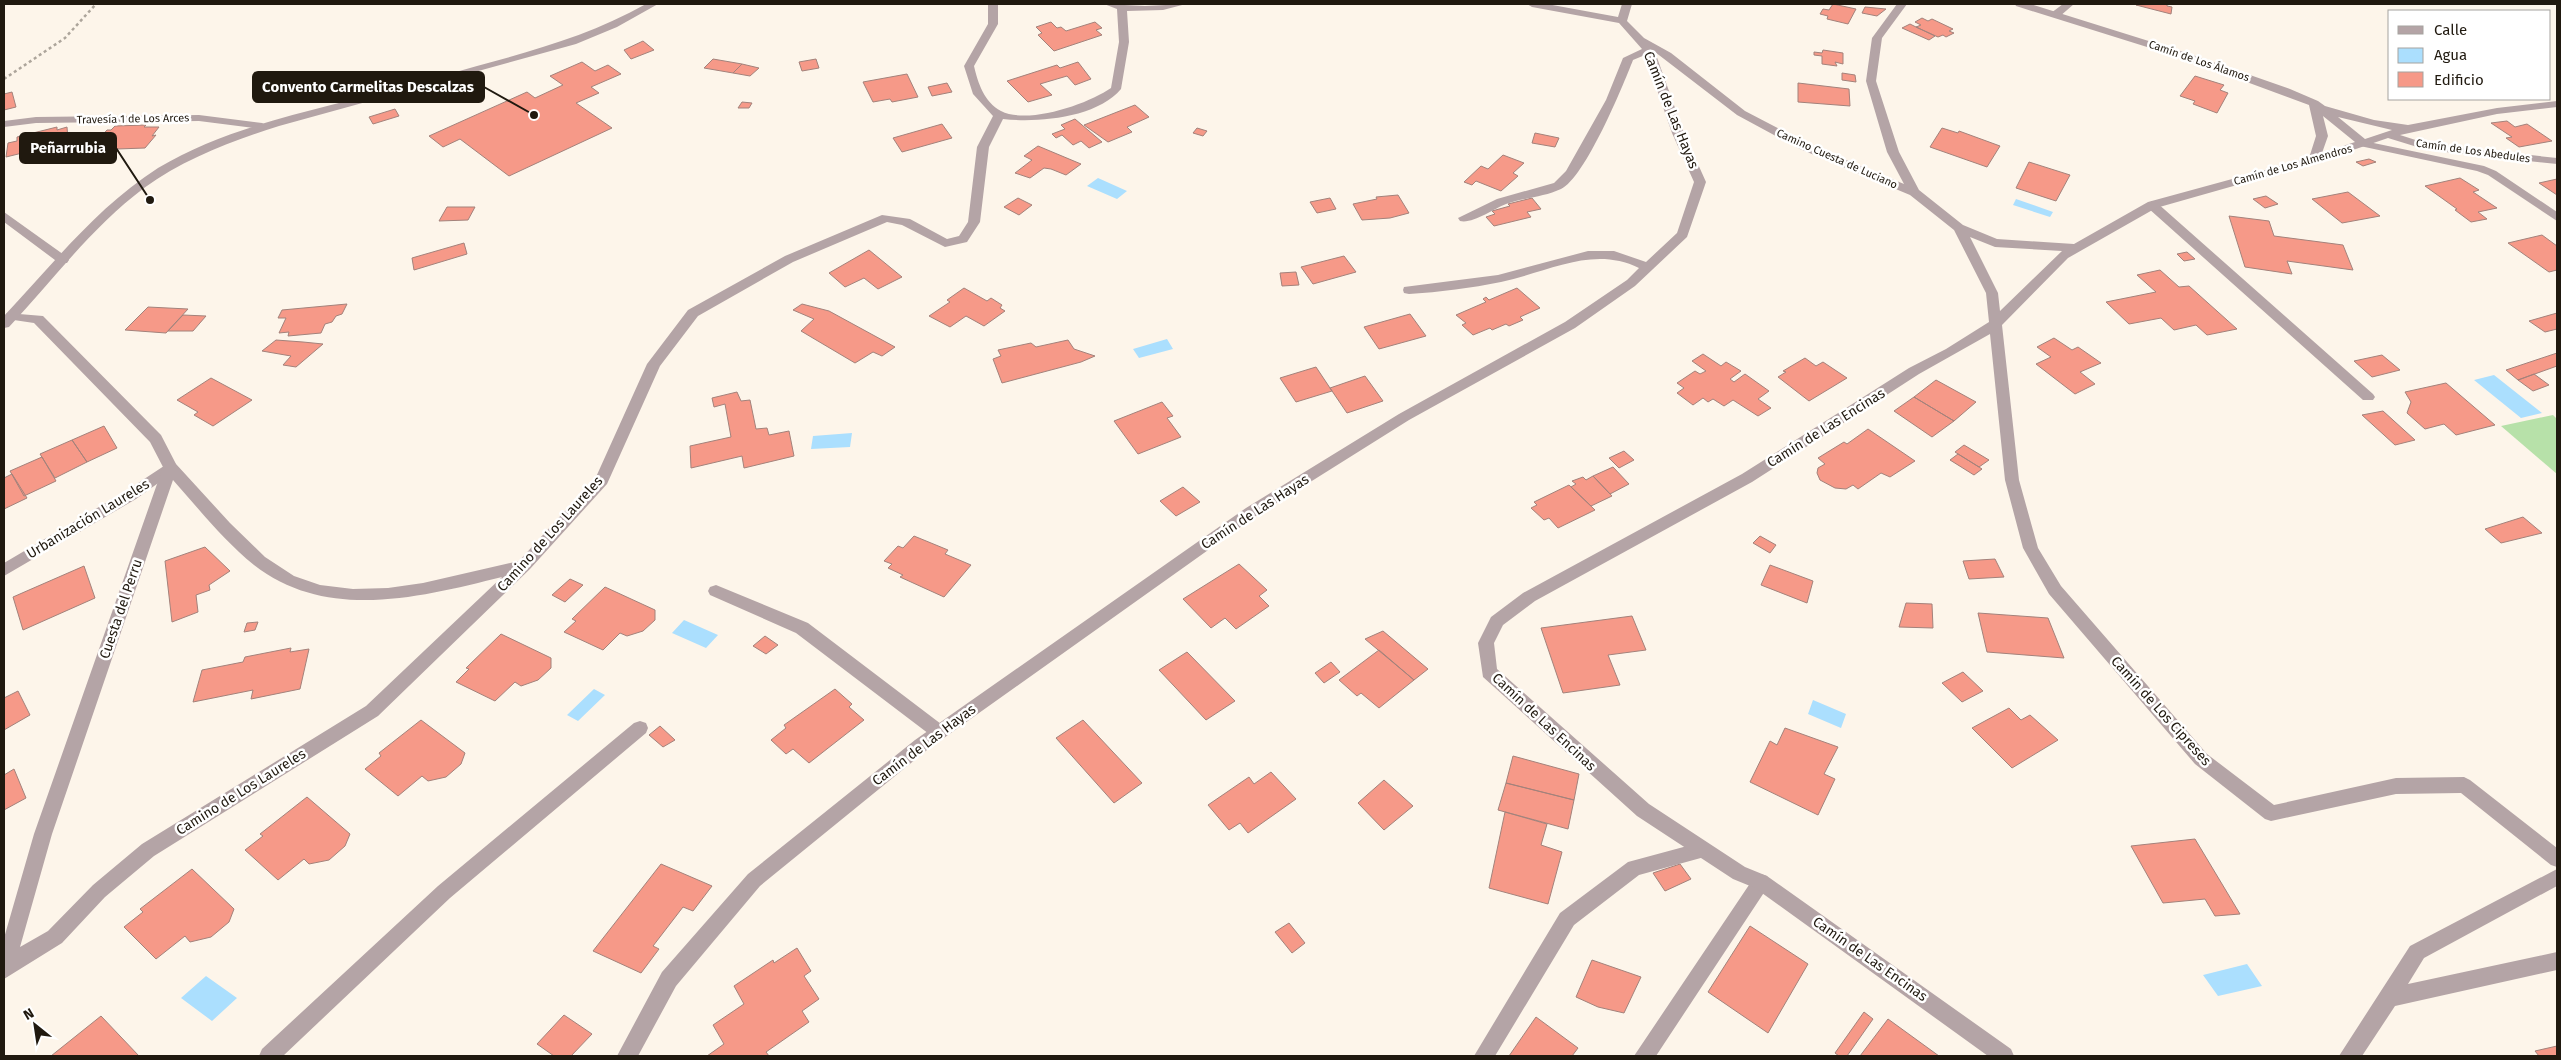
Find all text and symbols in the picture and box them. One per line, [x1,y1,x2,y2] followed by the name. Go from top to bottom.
[2388,10,2551,100] legend
[2434,21,2467,39] text: Calle
[2147,37,2251,84] street label: Camín de Los Álamos
[2434,46,2467,64] text: Agua
[1640,49,1702,172] street label: Camín de Las Hayas
[2434,71,2484,89] text: Edificio
[253,72,484,102] callout: Convento Carmelitas Descalzas
[262,78,474,96] text: Convento Carmelitas Descalzas
[77,112,189,126] street label: Travesía 1 de Los Arces
[1774,126,1900,192] street label: Camino Cuesta de Luciano
[20,133,116,163] callout: Peñarrubia
[2415,137,2531,165] street label: Camín de Los Abedules
[30,139,106,157] text: Peñarrubia
[2232,142,2354,188] street label: Camín de Los Almendros
[1764,385,1889,471] street label: Camín de Las Encinas
[1198,471,1312,553] street label: Camín de Las Hayas
[494,472,607,595] street label: Camino de Los Laureles
[23,475,153,562] street label: Urbanización Laureles
[96,557,146,661] street label: Cuesta del Perru
[2107,653,2215,770] street label: Camín de Los Cipreses
[1489,669,1600,775] street label: Camín de Las Encinas
[869,700,979,789] street label: Camín de Las Hayas
[173,745,309,839] street label: Camino de Los Laureles
[1809,913,1931,1005] street label: Camín de Las Encinas
[10,1000,60,1050] north arrow
[20,1004,37,1024] text: N

